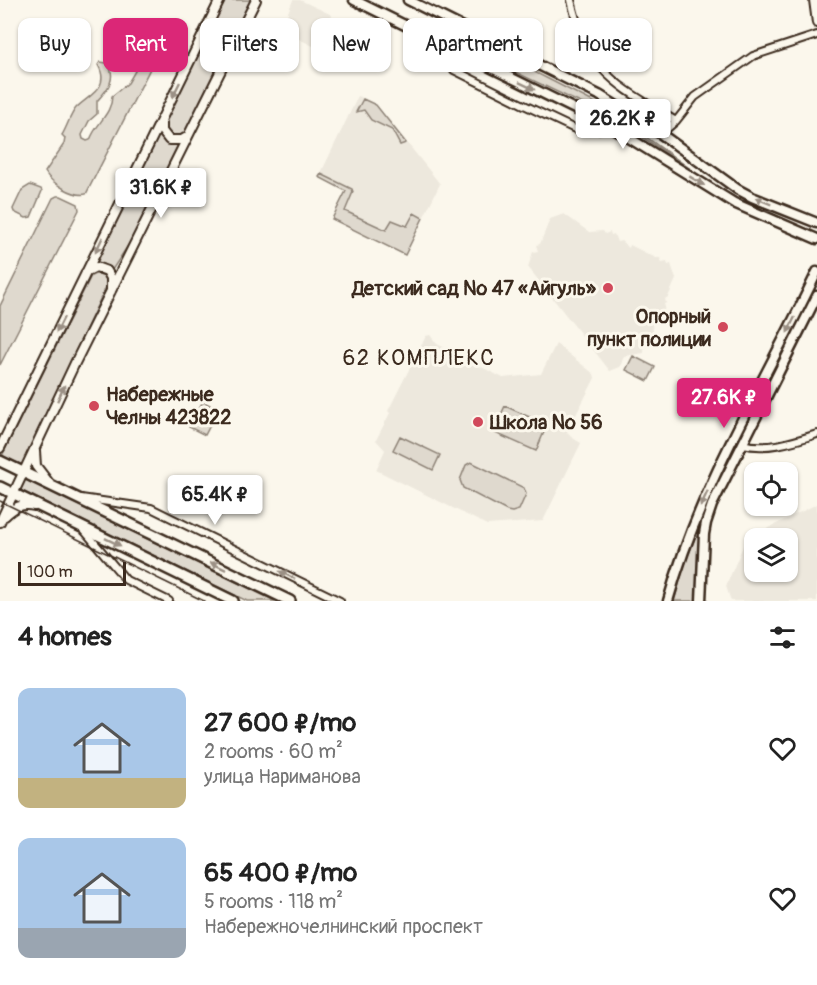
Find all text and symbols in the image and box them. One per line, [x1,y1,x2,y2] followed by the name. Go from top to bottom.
[18,18,91,72] chip: Buy
[103,18,188,72] chip: Rent
[200,18,299,72] chip: Filters
[311,18,391,72] chip: New
[403,18,543,72] chip: Apartment
[555,18,652,72] chip: House
[519,81,536,91] one-way arrow
[172,82,181,99] one-way arrow
[568,99,678,150] pin: 26.2K ₽
[590,106,656,131] text: 26.2K ₽
[106,168,216,219] pin: 31.6K ₽
[129,175,193,200] text: 31.6K ₽
[689,176,706,186] one-way arrow
[753,196,771,206] one-way arrow
[94,237,103,254] one-way arrow
[351,276,597,301] place label: Детский сад № 47 «Айгуль»
[601,281,615,295] marker: Детский сад № 47 «Айгуль»
[587,304,711,352] place label: Опорный пункт полиции
[55,316,65,333] one-way arrow
[787,317,796,334] one-way arrow
[716,320,730,334] marker: Опорный пункт полиции
[343,344,495,372] district label: 62 КОМПЛЕКС
[669,378,779,429] pin: 27.6K ₽
[106,382,231,430] place label: Набережные Челны 423822
[57,385,66,402] one-way arrow
[691,385,757,410] text: 27.6K ₽
[87,399,101,413] marker: Набережные Челны 423822
[489,410,603,435] place label: Школа № 56
[471,415,485,429] marker: Школа № 56
[744,462,798,582] map controls
[744,462,798,516] button: locate
[160,475,270,526] pin: 65.4K ₽
[182,482,248,507] text: 65.4K ₽
[700,491,709,508] one-way arrow
[744,528,798,582] button: layers
[105,537,122,546] one-way arrow
[18,559,126,586] scale bar
[27,562,73,582] text: 100 m
[210,562,227,571] one-way arrow
[279,570,296,580] one-way arrow
[18,621,112,653] text: 4 homes
[766,621,799,654] icon: filters
[204,707,356,739] text: 27 600 ₽/mo
[66,712,138,784] icon: home
[766,732,799,765] icon: heart
[204,739,343,764] text: 2 rooms · 60 m²
[204,764,361,789] text: улица Нариманова
[204,857,357,889] text: 65 400 ₽/mo
[66,862,138,934] icon: home
[766,882,799,915] icon: heart
[204,889,343,914] text: 5 rooms · 118 m²
[204,914,483,939] text: Набережночелнинский проспект

